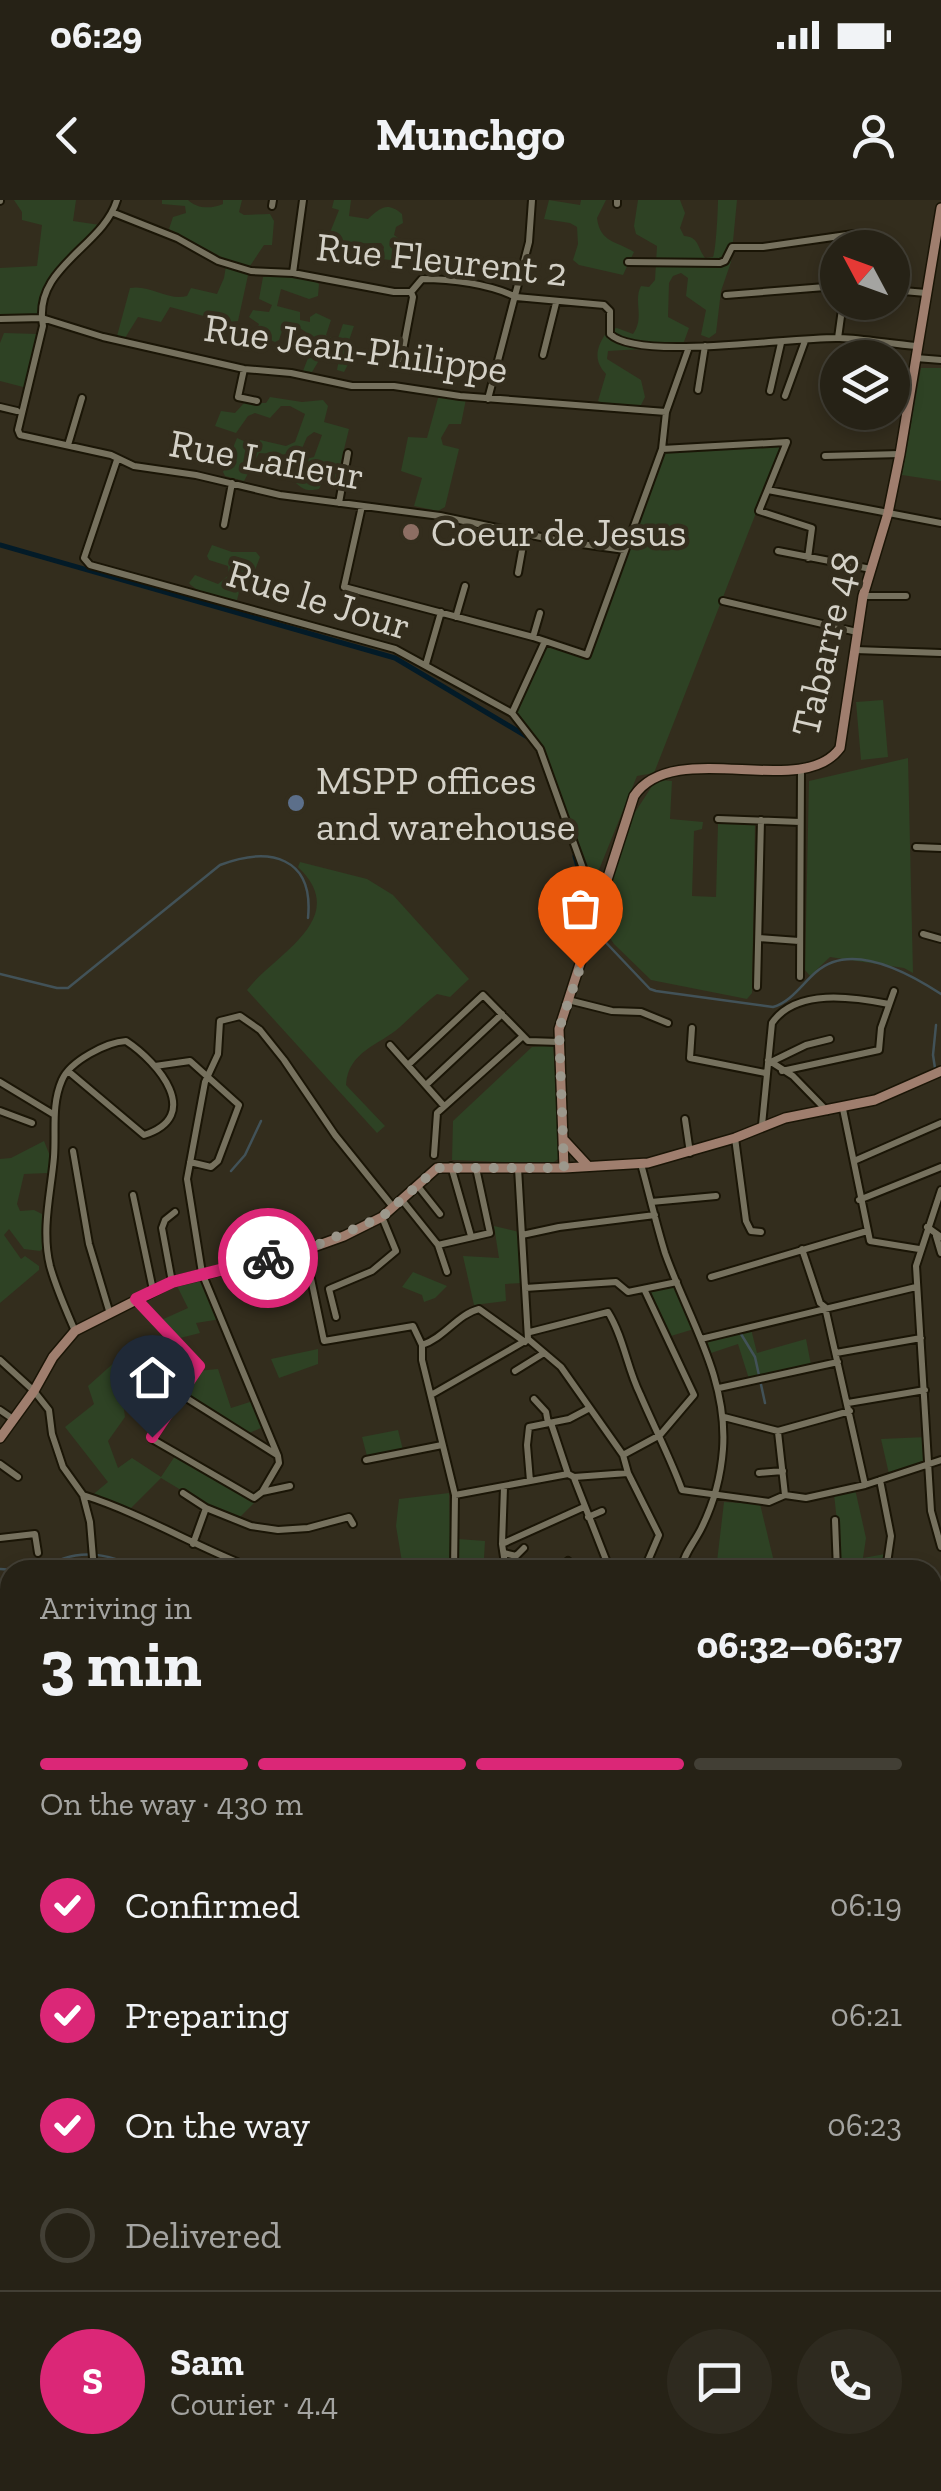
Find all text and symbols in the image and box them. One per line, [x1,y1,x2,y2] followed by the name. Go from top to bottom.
[50,12,142,58] text: 06:29
[40,108,95,163] icon: back
[376,108,565,162] text: Munchgo
[846,108,901,163] icon: person
[314,222,570,296] street label: Rue Fleurent 2
[820,230,910,320] north arrow
[820,230,910,430] map controls
[201,303,511,393] street label: Rue Jean-Philippe
[820,340,910,430] button: layers
[166,418,368,500] street label: Rue Lafleur
[431,508,686,556] place label: Coeur de Jesus
[400,521,422,543] marker: Coeur de Jesus
[780,547,870,741] street label: Tabarre 48
[221,548,417,650] street label: Rue le Jour
[316,756,576,850] place label: MSPP offices and warehouse
[285,792,307,814] marker: MSPP offices and warehouse
[538,866,623,969] pin
[553,881,608,936] icon: bag
[218,1208,318,1308] courier
[241,1231,296,1286] icon: bike
[110,1335,195,1438] pin
[125,1350,180,1405] icon: home
[40,1589,192,1627] text: Arriving in
[696,1622,902,1668] text: 06:32–06:37
[40,1625,202,1703] text: 3 min
[40,1785,303,1823] text: On the way · 430 m
[40,1878,95,1933] icon: check
[125,1882,300,1928] text: Confirmed
[830,1886,902,1924] text: 06:19
[40,1988,95,2043] icon: check
[125,1992,289,2038] text: Preparing
[831,1996,902,2034] text: 06:21
[40,2098,95,2153] icon: check
[125,2102,310,2148] text: On the way
[827,2106,902,2144] text: 06:23
[125,2212,281,2258] text: Delivered
[667,2329,772,2434] button: chat
[797,2329,902,2434] button: phone
[170,2339,244,2385] text: Sam
[82,2358,103,2404] text: S
[170,2385,338,2423] text: Courier · 4.4

